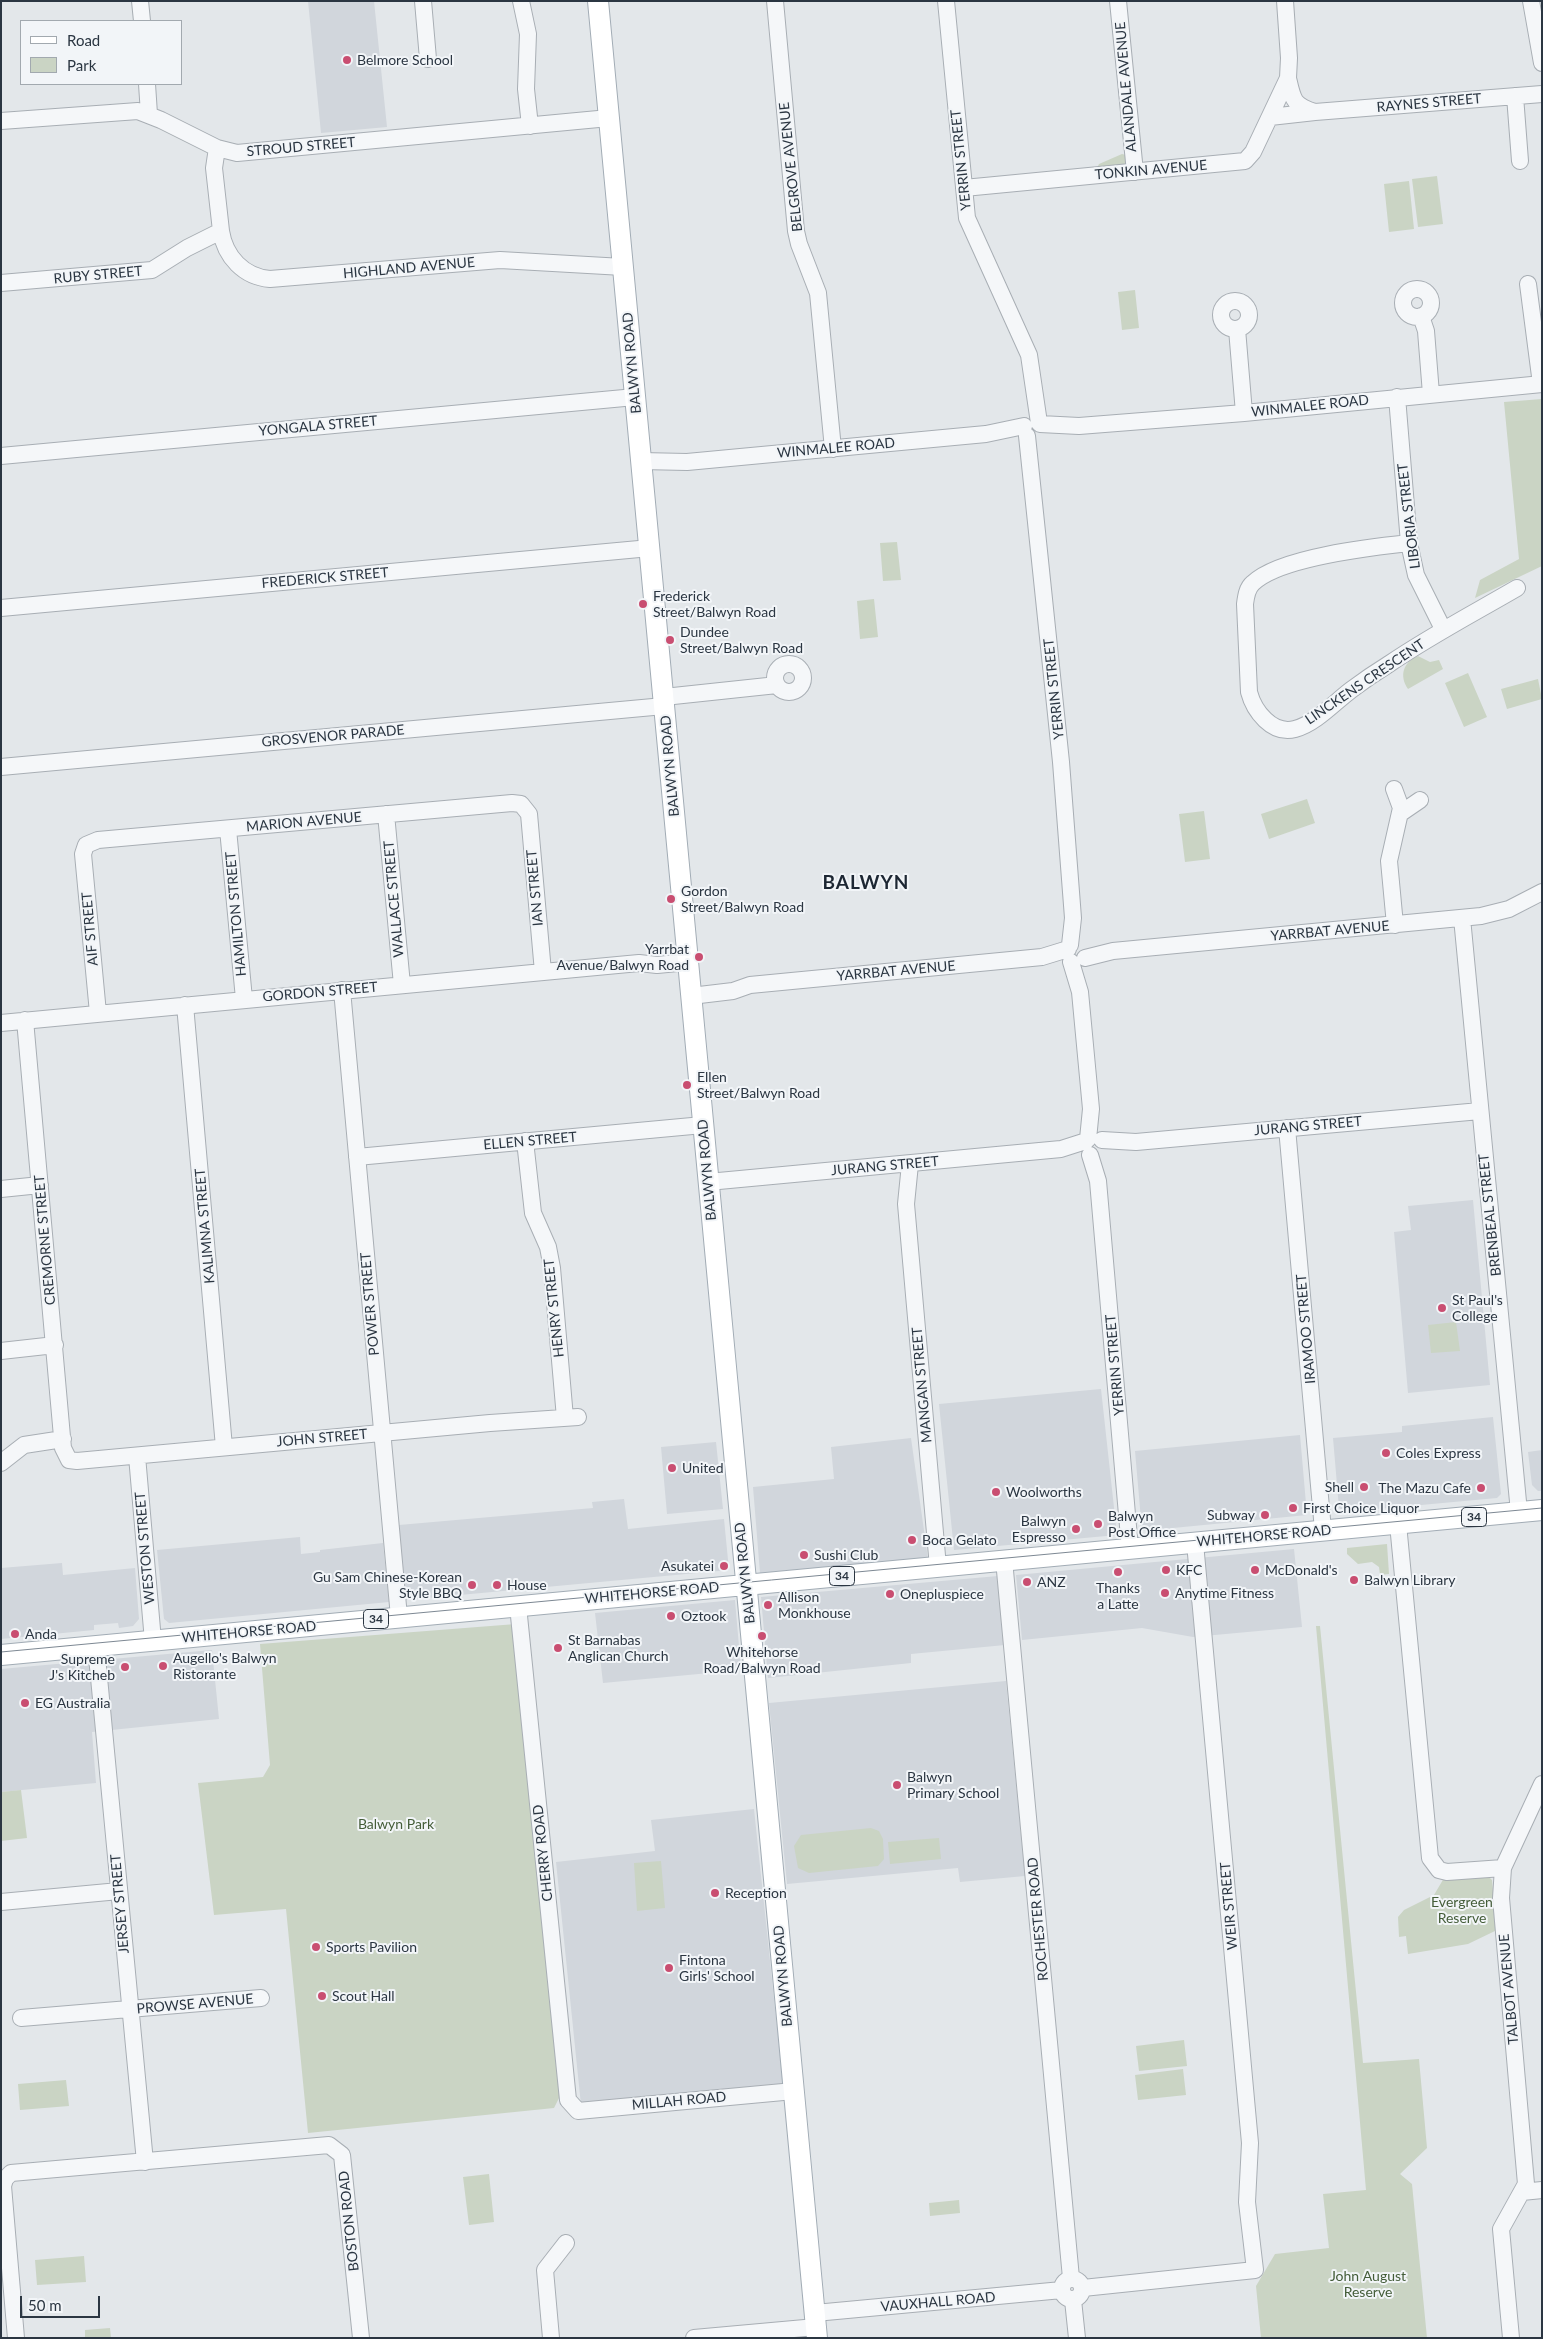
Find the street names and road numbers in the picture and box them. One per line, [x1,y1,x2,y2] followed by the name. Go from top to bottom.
[1112,21,1140,153] street label: ALANDALE AVENUE
[1376,90,1482,116] street label: RAYNES STREET
[776,101,806,233] street label: BELGROVE AVENUE
[947,109,975,211] street label: YERRIN STREET
[246,134,356,160] street label: STROUD STREET
[1094,157,1208,183] street label: TONKIN AVENUE
[342,254,476,282] street label: HIGHLAND AVENUE
[53,263,143,287] street label: RUBY STREET
[619,312,645,414] street label: BALWYN ROAD
[1250,391,1370,421] street label: WINMALEE ROAD
[258,412,378,440] street label: YONGALA STREET
[776,434,896,462] street label: WINMALEE ROAD
[1394,462,1424,570] street label: LIBORIA STREET
[261,564,389,592] street label: FREDERICK STREET
[1302,636,1428,728] street label: LINCKENS CRESCENT
[1040,638,1068,740] street label: YERRIN STREET
[657,715,683,817] street label: BALWYN ROAD
[261,721,405,751] street label: GROSVENOR PARADE
[245,809,363,835] street label: MARION AVENUE
[381,840,407,958] street label: WALLACE STREET
[523,849,547,927] street label: IAN STREET
[222,851,250,977] street label: HAMILTON STREET
[78,891,102,967] street label: AIF STREET
[1270,917,1390,945] street label: YARRBAT AVENUE
[836,957,956,985] street label: YARRBAT AVENUE
[262,979,378,1005] street label: GORDON STREET
[1253,1113,1363,1139] street label: JURANG STREET
[694,1119,720,1221] street label: BALWYN ROAD
[483,1129,577,1153] street label: ELLEN STREET
[830,1153,940,1179] street label: JURANG STREET
[1475,1153,1505,1277] street label: BRENBEAL STREET
[192,1168,218,1284] street label: KALIMNA STREET
[31,1174,59,1306] street label: CREMORNE STREET
[357,1252,383,1356] street label: POWER STREET
[540,1258,568,1358] street label: HENRY STREET
[1293,1273,1319,1385] street label: IRAMOO STREET
[1102,1314,1128,1416] street label: YERRIN STREET
[909,1326,935,1444] street label: MANGAN STREET
[276,1426,368,1450] street label: JOHN STREET
[132,1491,158,1605] street label: WESTON STREET
[1462,1508,1486,1526] road number: 34
[731,1521,759,1625] street label: BALWYN ROAD
[1196,1522,1332,1550] street label: WHITEHORSE ROAD
[830,1566,854,1585] road number: 34
[584,1579,720,1607] street label: WHITEHORSE ROAD
[364,1610,388,1628] road number: 34
[181,1618,317,1646] street label: WHITEHORSE ROAD
[530,1804,556,1902] street label: CHERRY ROAD
[107,1854,133,1954] street label: JERSEY STREET
[1024,1856,1052,1982] street label: ROCHESTER ROAD
[1217,1861,1241,1951] street label: WEIR STREET
[770,1925,796,2027] street label: BALWYN ROAD
[1496,1933,1522,2045] street label: TALBOT AVENUE
[136,1991,254,2017] street label: PROWSE AVENUE
[631,2089,727,2113] street label: MILLAH ROAD
[335,2170,363,2272] street label: BOSTON ROAD
[880,2289,996,2315] street label: VAUXHALL ROAD

